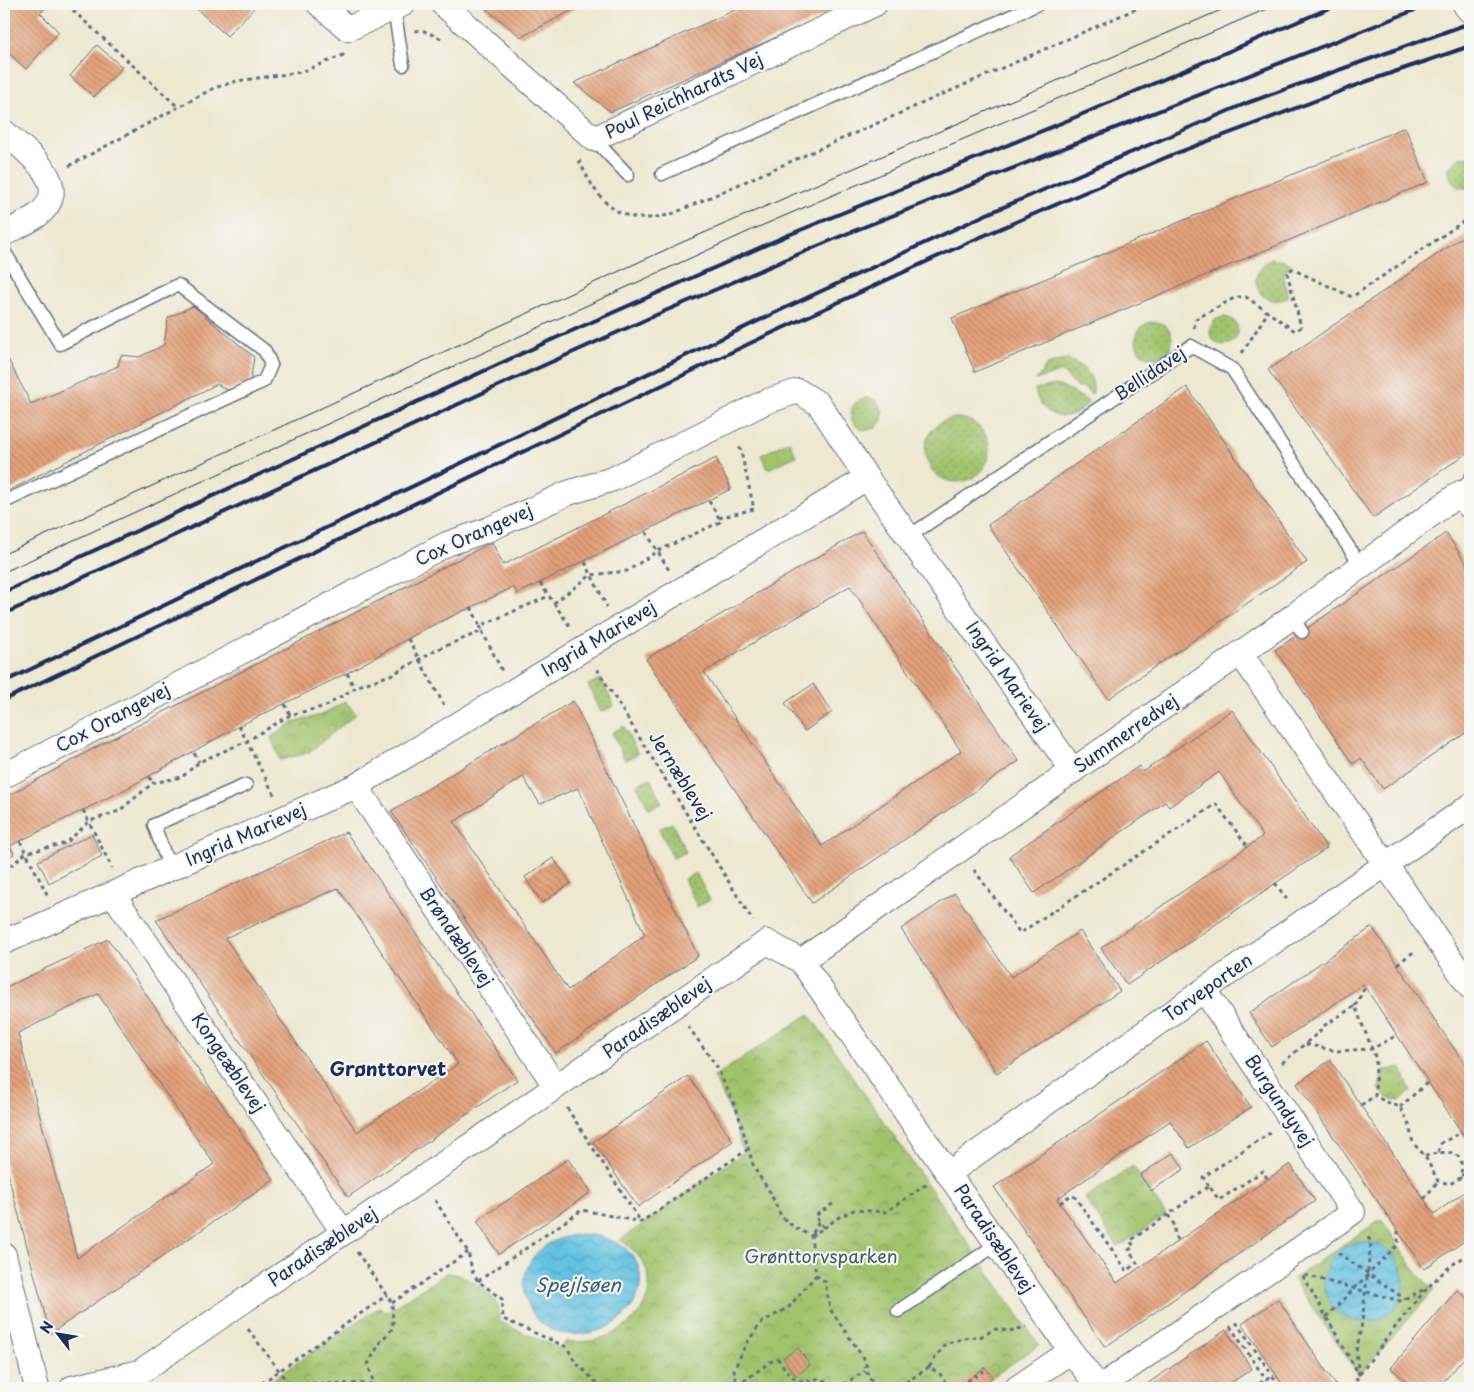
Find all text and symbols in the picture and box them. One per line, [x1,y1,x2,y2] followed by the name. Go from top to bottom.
[600,45,767,145] street label: Poul Reichhardts Vej
[1108,339,1191,407] street label: Bellidavej
[410,496,537,572] street label: Cox Orangevej
[536,593,661,683] street label: Ingrid Marievej
[960,615,1056,737] street label: Ingrid Marievej
[50,675,174,758] street label: Cox Orangevej
[1067,687,1183,779] street label: Summerredvej
[643,725,719,825] street label: Jernæblevej
[181,795,310,872] street label: Ingrid Marievej
[414,881,501,992] street label: Brøndæblevej
[1157,946,1257,1028] street label: Torveporten
[596,969,716,1064] street label: Paradisæblevej
[186,1007,273,1118] street label: Kongeæblevej
[1239,1048,1321,1152] street label: Burgundyvej
[330,1054,446,1082] district label: Grønttorvet
[949,1178,1042,1298] street label: Paradisæblevej
[262,1199,382,1292] street label: Paradisæblevej
[744,1242,898,1269] park label: Grønttorvsparken
[535,1270,622,1298] water label: Spejlsøen
[32,1310,82,1360] north arrow
[35,1317,58,1337] text: N

